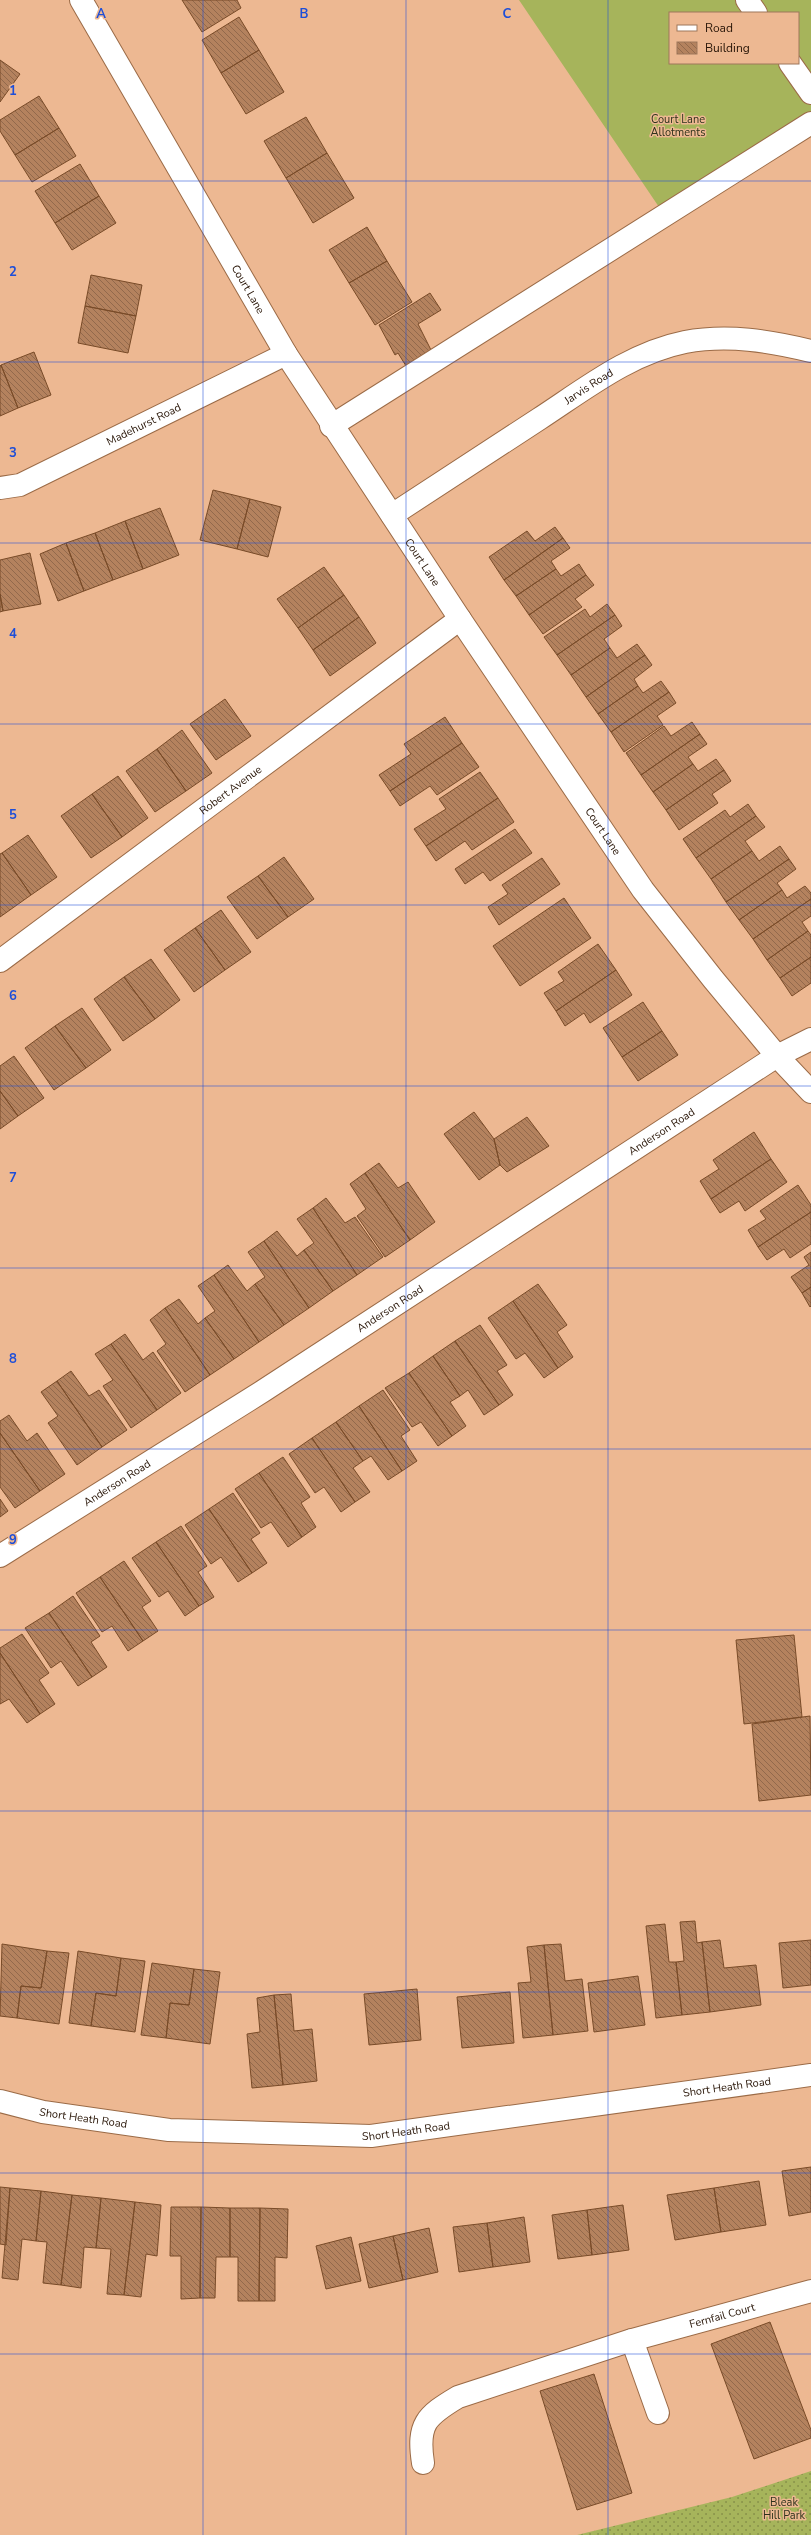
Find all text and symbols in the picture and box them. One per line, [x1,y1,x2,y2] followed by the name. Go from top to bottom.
[96,5,106,23] text: A
[300,5,309,23] text: B
[503,5,512,23] text: C
[669,12,799,64] legend
[705,20,733,36] text: Road
[705,40,750,56] text: Building
[9,82,17,100] text: 1
[650,112,706,140] park label: Court Lane Allotments
[228,262,269,316] street label: Court Lane
[9,263,17,281] text: 2
[560,365,616,408] street label: Jarvis Road
[104,399,183,449] street label: Madehurst Road
[9,444,17,462] text: 3
[401,535,444,589] street label: Court Lane
[9,625,17,643] text: 4
[196,762,265,818] street label: Robert Avenue
[582,804,625,858] street label: Court Lane
[9,806,17,824] text: 5
[9,987,17,1005] text: 6
[625,1104,698,1159] street label: Anderson Road
[9,1169,17,1187] text: 7
[354,1281,426,1335] street label: Anderson Road
[9,1350,17,1368] text: 8
[80,1456,153,1509] street label: Anderson Road
[9,1531,17,1549] text: 9
[682,2073,772,2100] street label: Short Heath Road
[38,2104,128,2131] street label: Short Heath Road
[362,2118,451,2144] street label: Short Heath Road
[688,2299,757,2331] street label: Fernfail Court
[763,2495,806,2523] park label: Bleak Hill Park

